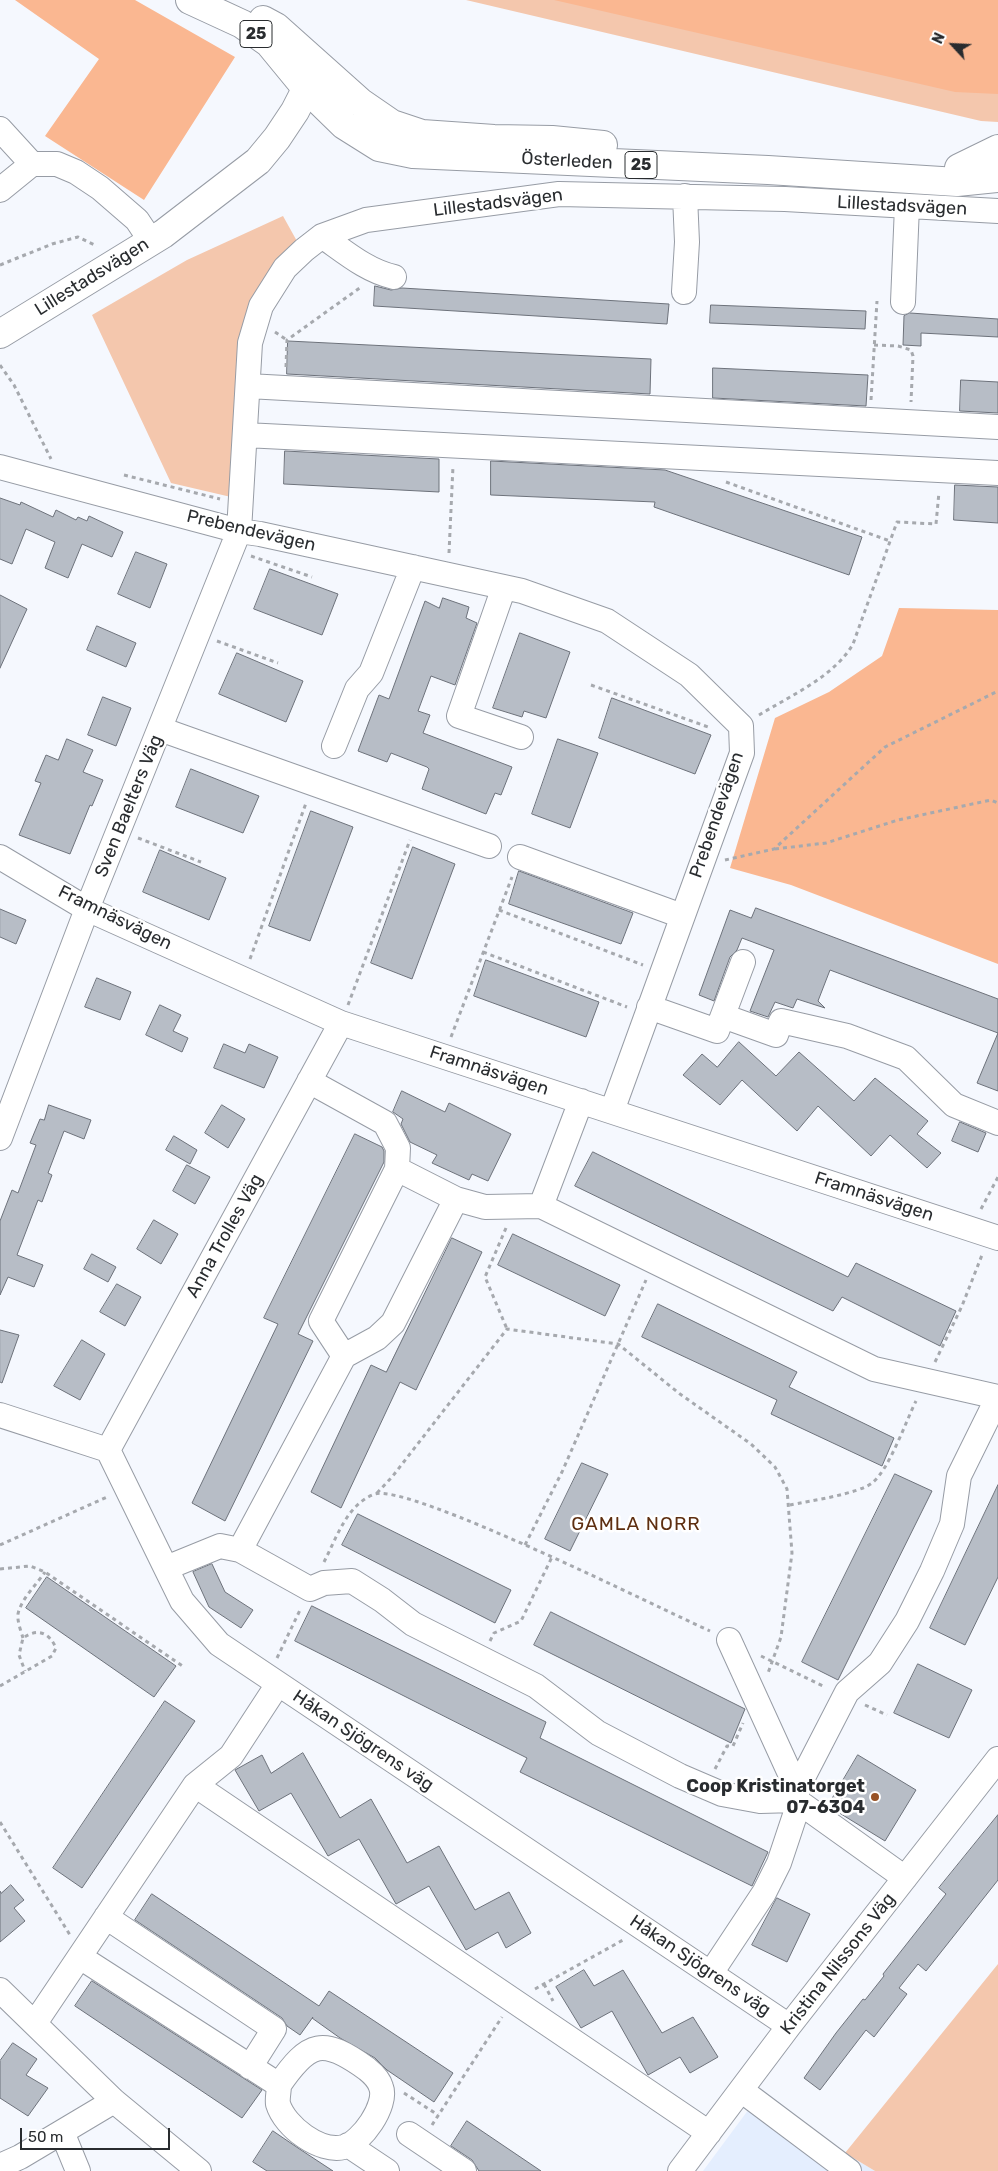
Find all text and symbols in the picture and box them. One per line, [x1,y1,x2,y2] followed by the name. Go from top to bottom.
[240,20,272,48] road number: 25
[928,20,978,70] north arrow
[929,30,949,47] text: N
[521,148,613,174] street label: Österleden
[625,152,657,178] road number: 25
[432,184,564,222] street label: Lillestadsvägen
[836,192,968,220] street label: Lillestadsvägen
[31,233,153,321] street label: Lillestadsvägen
[184,506,318,556] street label: Prebendevägen
[91,732,167,880] street label: Sven Baelters Väg
[685,749,749,881] street label: Prebendevägen
[55,881,175,955] street label: Framnäsvägen
[427,1042,551,1100] street label: Framnäsvägen
[812,1168,936,1226] street label: Framnäsvägen
[182,1170,268,1302] street label: Anna Trolles Väg
[570,1514,702,1536] district label: GAMLA NORR
[288,1686,438,1796] street label: Håkan Sjögrens väg
[686,1776,865,1818] place label: Coop Kristinatorget 07-6304
[869,1791,881,1803] marker: Coop Kristinatorget 07-6304
[776,1889,900,2039] street label: Kristina Nilssons Väg
[625,1911,775,2021] street label: Håkan Sjögrens väg
[22,2118,172,2150] scale bar
[28,2128,63,2146] text: 50 m

